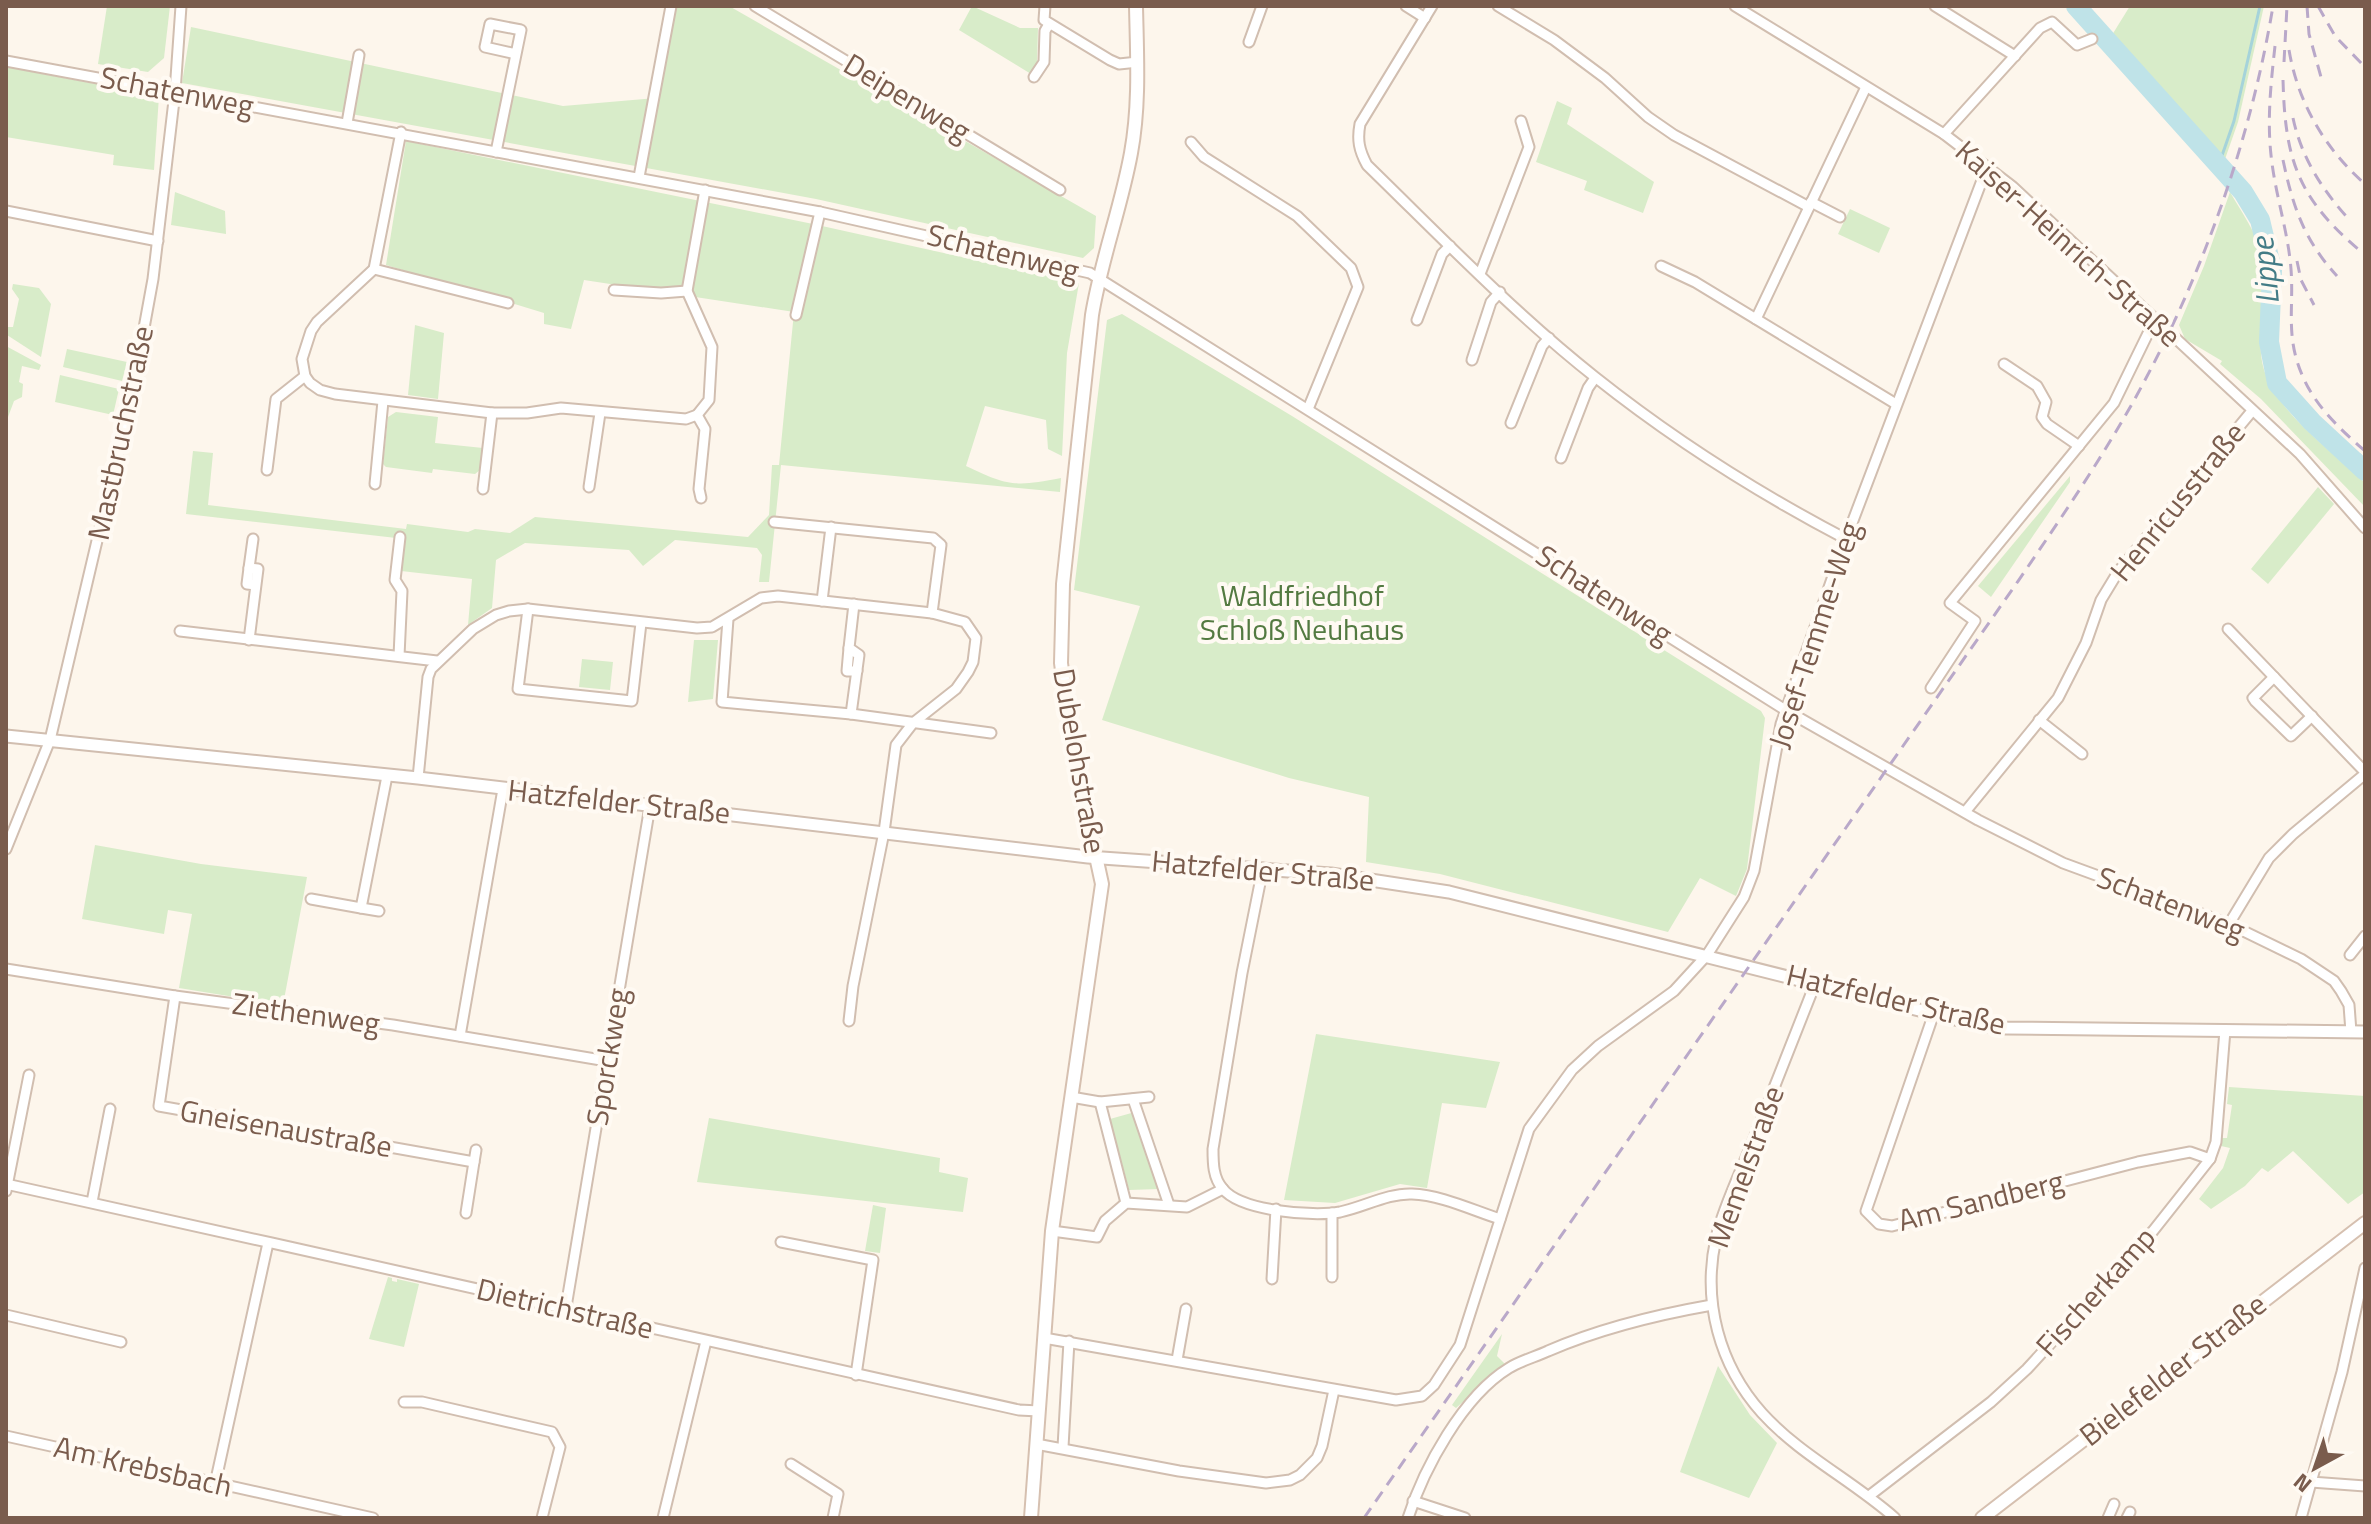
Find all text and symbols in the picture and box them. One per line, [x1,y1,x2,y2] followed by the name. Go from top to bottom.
[835,41,980,153] street label: Deipenweg
[97,54,258,128] street label: Schatenweg
[1945,129,2192,358] street label: Kaiser-Heinrich-Straße
[922,211,1084,293] street label: Schatenweg
[2237,233,2291,307] water label: Lippe
[75,321,165,544] street label: Mastbruchstraße
[2098,412,2256,591] street label: Henricusstraße
[1756,515,1872,754] street label: Josef-Temme-Weg
[1527,533,1682,656] street label: Schatenweg
[1200,572,1404,652] park label: Waldfriedhof Schloß Neuhaus
[1041,665,1119,857] street label: Dubelohstraße
[506,766,733,836] street label: Hatzfelder Straße
[1150,837,1376,903] street label: Hatzfelder Straße
[2091,854,2252,952] street label: Schatenweg
[1782,951,2010,1047] street label: Hatzfelder Straße
[229,980,383,1046] street label: Ziethenweg
[573,985,641,1129] street label: Sporckweg
[1694,1079,1796,1254] street label: Memelstraße
[176,1087,396,1169] street label: Gneisenaustraße
[1893,1157,2068,1243] street label: Am Sandberg
[2024,1216,2166,1367] street label: Fischerkamp
[472,1265,658,1351] street label: Dietrichstraße
[2069,1281,2276,1457] street label: Bielefelder Straße
[50,1423,237,1509] street label: Am Krebsbach
[2275,1428,2355,1508] north arrow
[2285,1465,2319,1501] text: N

